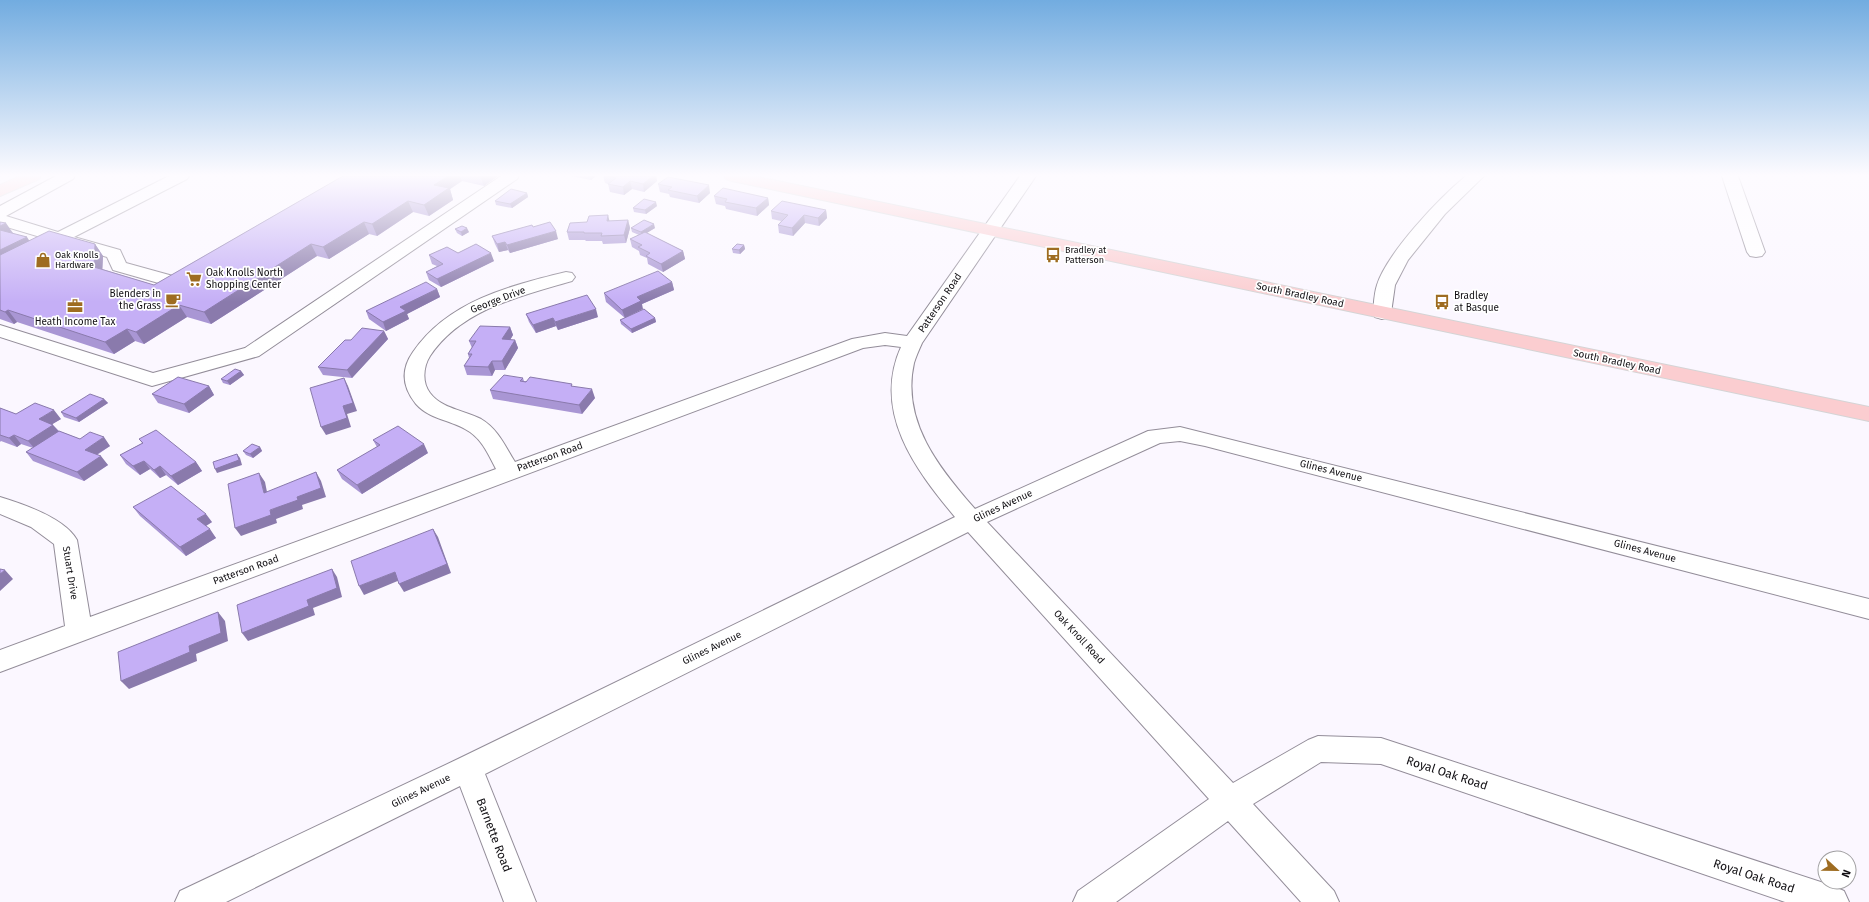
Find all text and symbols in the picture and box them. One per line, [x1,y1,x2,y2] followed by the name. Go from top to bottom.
[1065,245,1107,265] place label: Bradley at Patterson
[1044,246,1062,264] bus stop icon: Bradley at Patterson
[55,250,98,270] place label: Oak Knolls Hardware
[34,251,52,269] shop icon: Oak Knolls Hardware
[206,267,283,291] place label: Oak Knolls North Shopping Center
[185,270,203,288] supermarket icon: Oak Knolls North Shopping Center
[916,271,964,335] street label: Patterson Road
[1255,280,1345,310] street label: South Bradley Road
[469,284,527,316] street label: George Drive
[110,288,161,312] place label: Blenders in the Grass
[1454,290,1499,314] place label: Bradley at Basque
[164,291,182,309] cafe icon: Blenders in the Grass
[1433,293,1451,311] bus stop icon: Bradley at Basque
[66,297,84,315] office icon: Heath Income Tax
[35,316,115,328] place label: Heath Income Tax
[1572,347,1662,377] street label: South Bradley Road
[516,440,584,474] street label: Patterson Road
[1299,457,1363,485] street label: Glines Avenue
[972,487,1034,525] street label: Glines Avenue
[1613,537,1677,565] street label: Glines Avenue
[60,545,80,601] street label: Stuart Drive
[212,553,280,587] street label: Patterson Road
[1051,608,1107,666] street label: Oak Knoll Road
[681,629,743,667] street label: Glines Avenue
[1405,753,1489,793] street label: Royal Oak Road
[390,772,452,810] street label: Glines Avenue
[474,796,514,874] street label: Barnette Road
[1817,850,1857,890] north arrow
[1712,856,1796,896] street label: Royal Oak Road
[1838,868,1853,879] text: N

